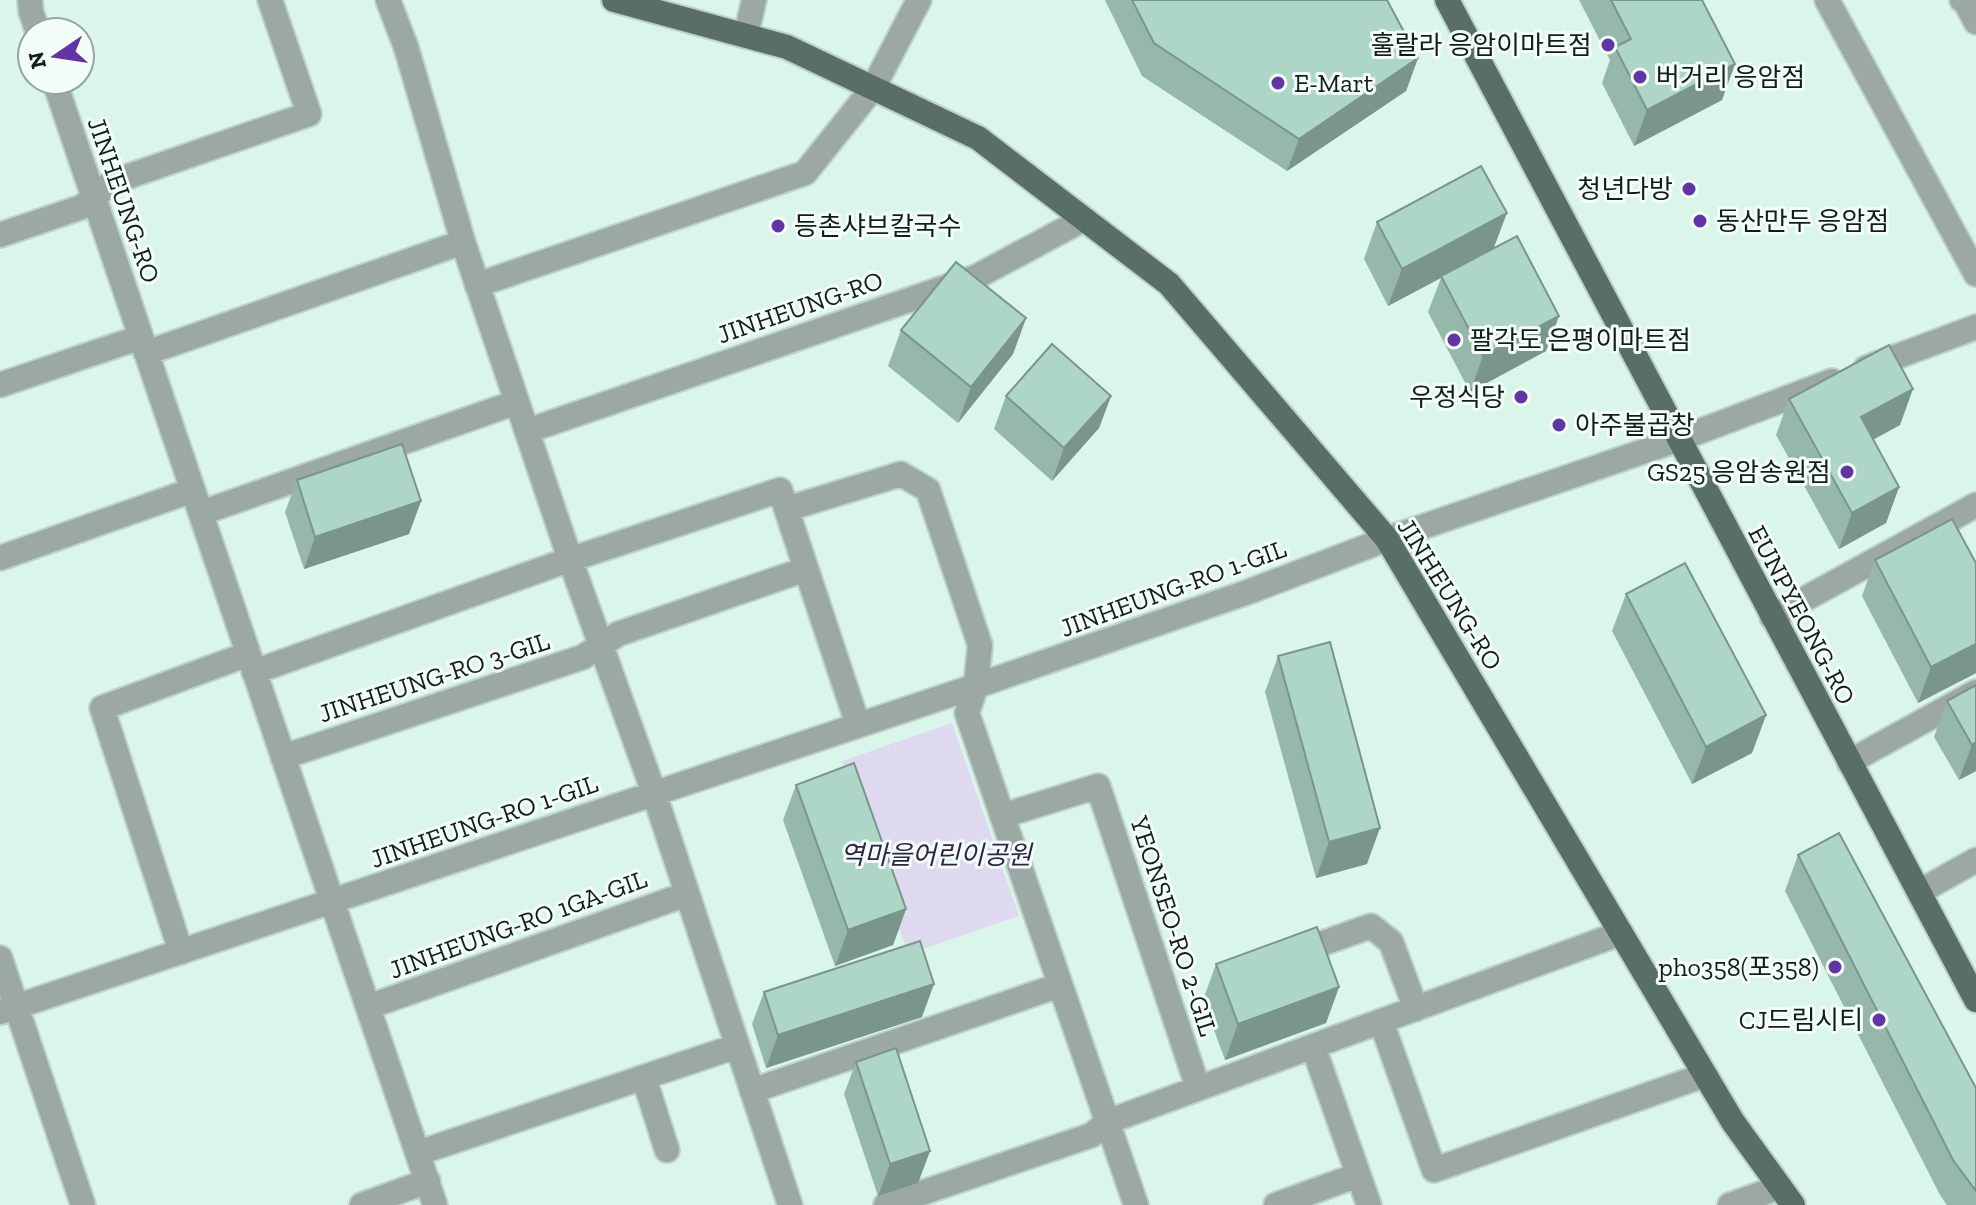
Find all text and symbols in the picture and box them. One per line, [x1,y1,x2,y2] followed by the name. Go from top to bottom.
[16,16,96,96] north arrow
[1371,29,1592,61] place label: 훌랄라 응암이마트점
[1599,36,1617,54] marker: 훌랄라 응암이마트점
[22,49,52,72] text: N
[1656,61,1805,93] place label: 버거리 응암점
[1294,67,1374,99] place label: E-Mart
[1631,68,1649,86] marker: 버거리 응암점
[1269,74,1287,92] marker: E-Mart
[81,113,167,287] street label: JINHEUNG-RO
[1577,173,1673,205] place label: 청년다방
[1680,180,1698,198] marker: 청년다방
[1716,205,1889,237] place label: 동산만두 응암점
[794,210,961,242] place label: 등촌샤브칼국수
[1691,212,1709,230] marker: 동산만두 응암점
[769,217,787,235] marker: 등촌샤브칼국수
[713,264,887,350] street label: JINHEUNG-RO
[1470,324,1691,356] place label: 팔각도 은평이마트점
[1445,331,1463,349] marker: 팔각도 은평이마트점
[1409,381,1505,413] place label: 우정식당
[1512,388,1530,406] marker: 우정식당
[1575,409,1695,441] place label: 아주불곱창
[1550,416,1568,434] marker: 아주불곱창
[1647,456,1831,488] place label: GS25 응암송원점
[1838,463,1856,481] marker: GS25 응암송원점
[1391,512,1509,676] street label: JINHEUNG-RO
[1741,520,1863,710] street label: EUNPYEONG-RO
[1056,532,1290,644] street label: JINHEUNG-RO 1-GIL
[315,625,553,729] street label: JINHEUNG-RO 3-GIL
[366,767,602,875] street label: JINHEUNG-RO 1-GIL
[1123,811,1225,1040] street label: YEONSEO-RO 2-GIL
[840,839,1034,871] park label: 역마을어린이공원
[385,862,651,986] street label: JINHEUNG-RO 1GA-GIL
[1659,951,1819,983] place label: pho358(포358)
[1826,958,1844,976] marker: pho358(포358)
[1739,1004,1863,1036] place label: CJ드림시티
[1870,1011,1888,1029] marker: CJ드림시티

